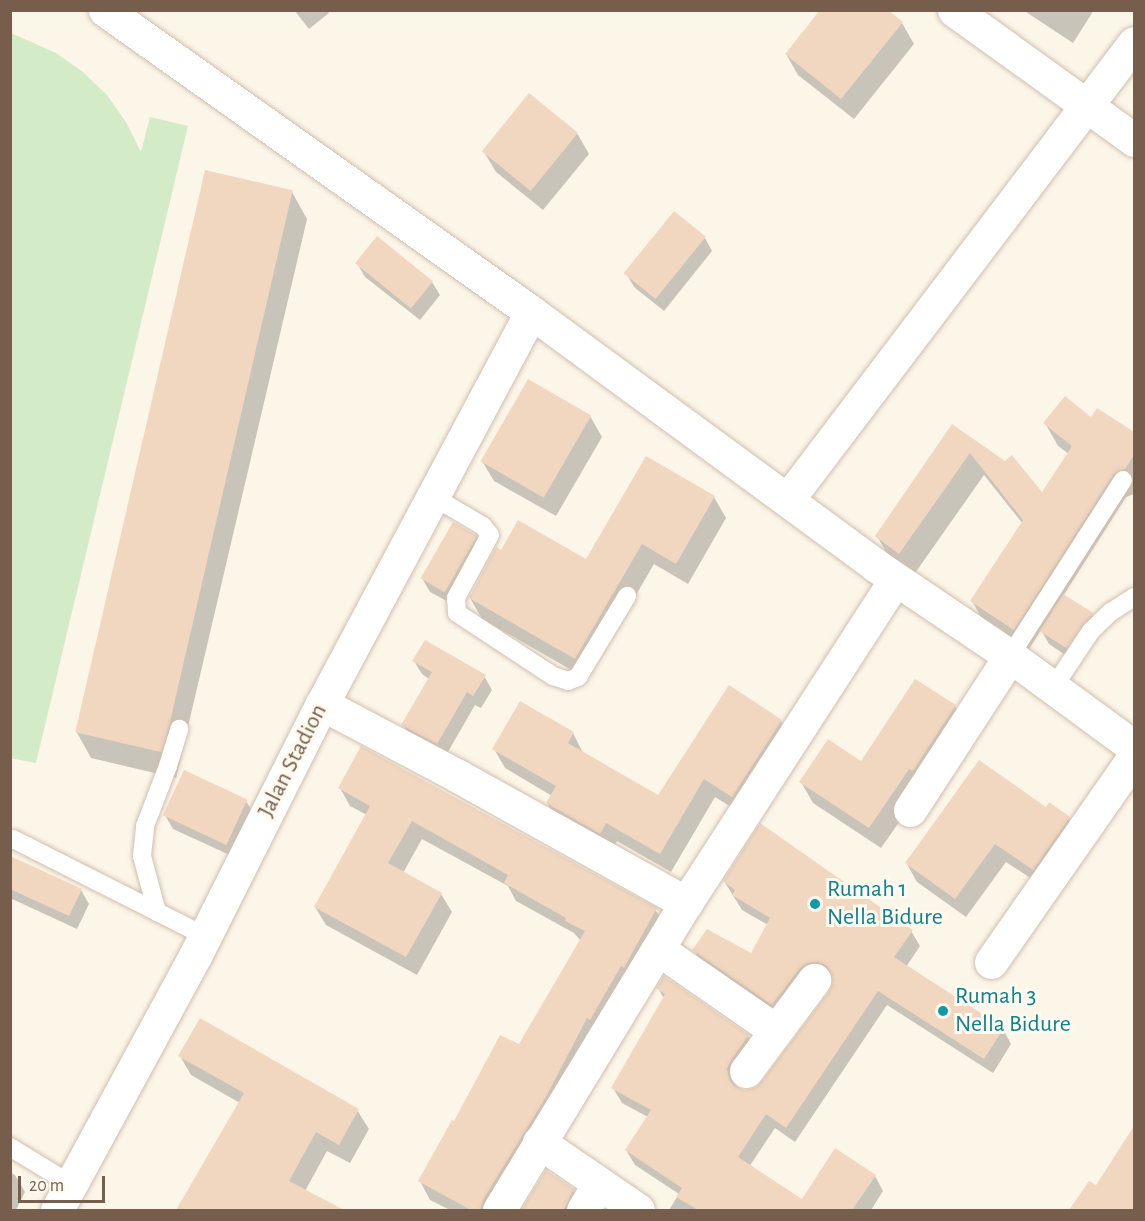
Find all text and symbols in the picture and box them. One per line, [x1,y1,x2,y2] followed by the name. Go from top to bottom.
[252,699,334,823] street label: Jalan Stadion
[827,876,943,932] place label: Rumah 1 Nella Bidure
[808,897,822,911] marker: Rumah 1 Nella Bidure
[955,983,1071,1039] place label: Rumah 3 Nella Bidure
[936,1004,950,1018] marker: Rumah 3 Nella Bidure
[21,1164,108,1202] scale bar
[29,1177,64,1195] text: 20 m

